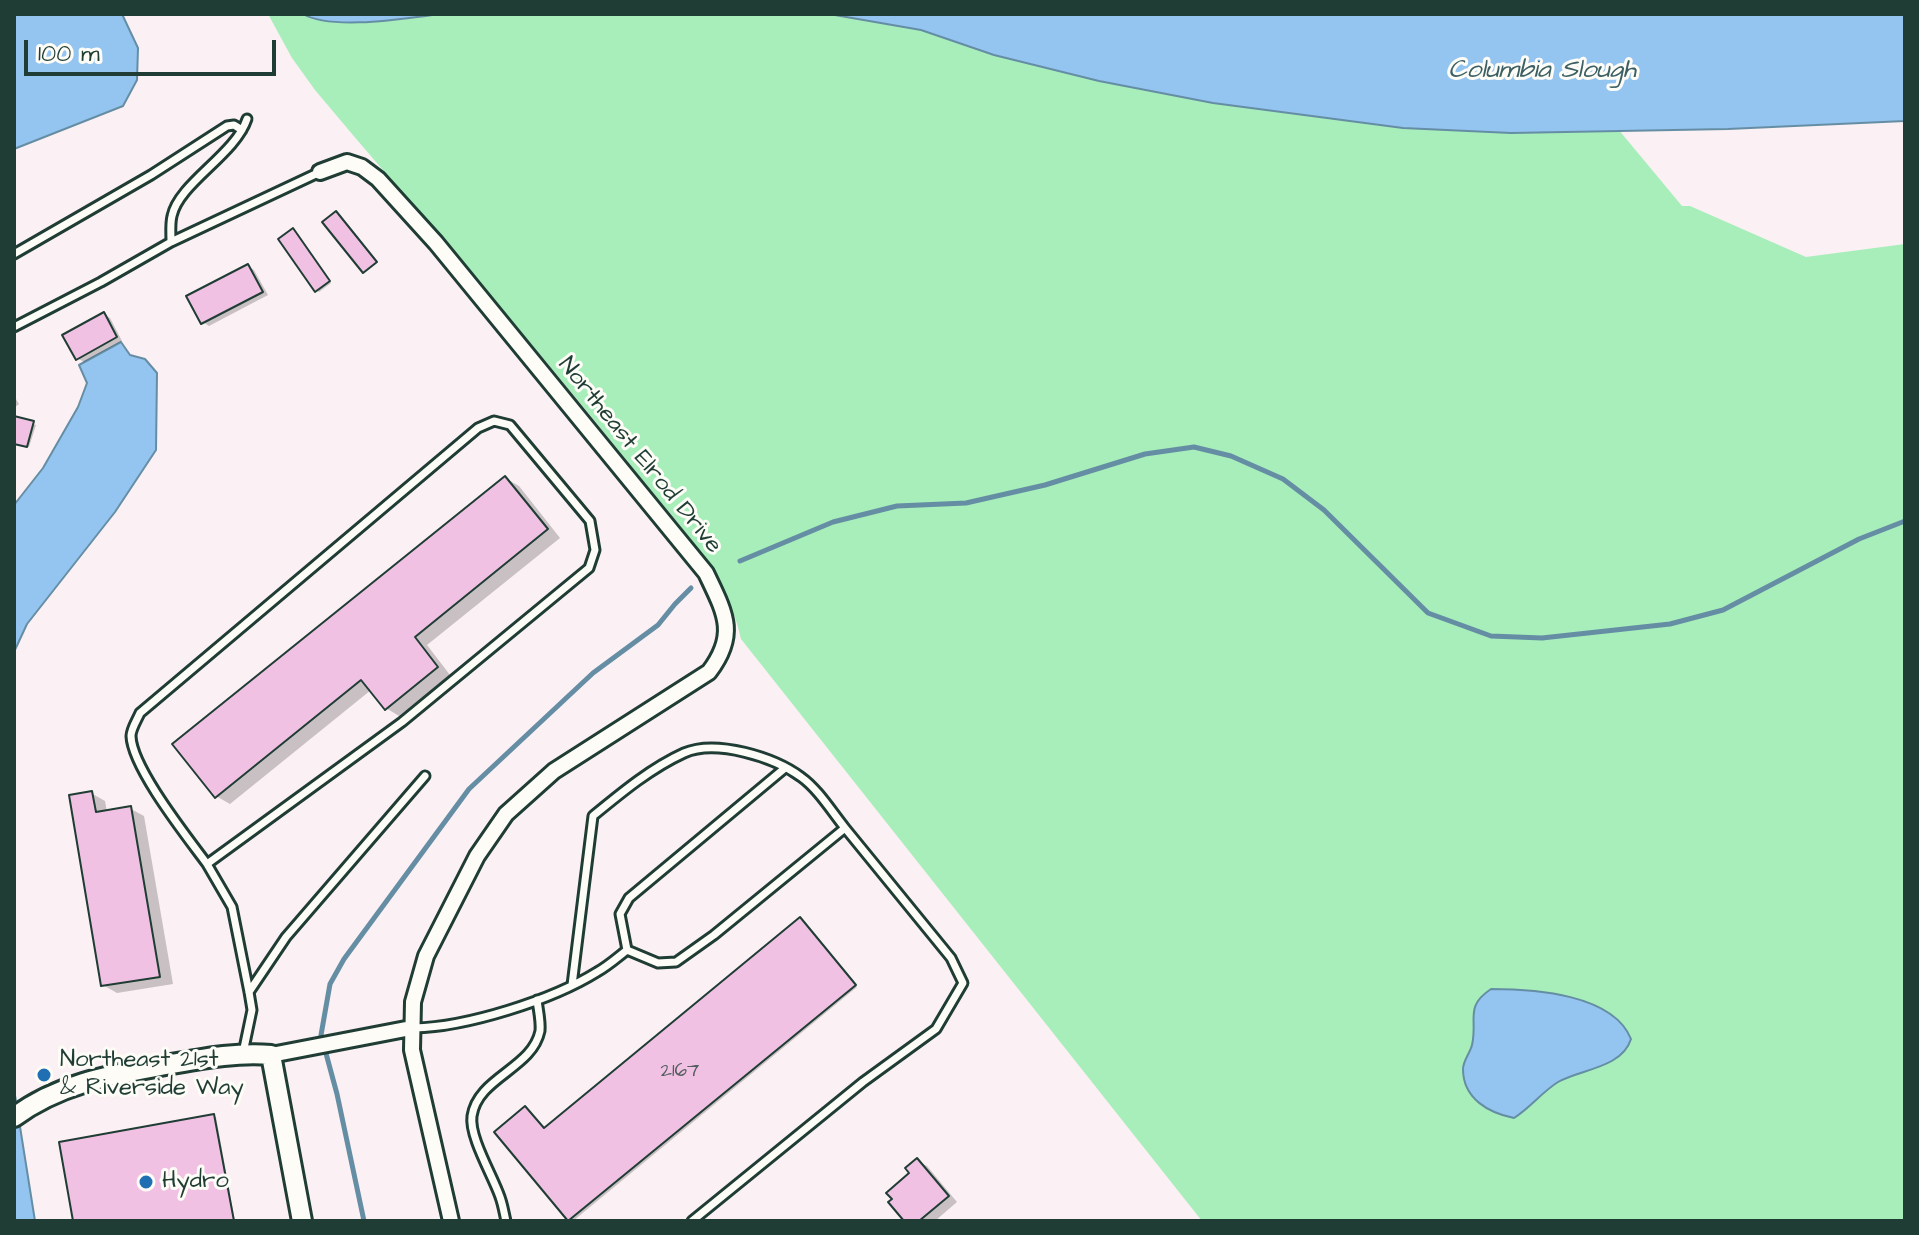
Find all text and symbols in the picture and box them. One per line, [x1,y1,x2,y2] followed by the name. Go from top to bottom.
[28,24,280,74] scale bar
[38,37,100,71] text: 100 m
[1448,56,1636,88] water label: Columbia Slough
[551,352,727,560] street label: Northeast Elrod Drive
[60,1047,244,1103] place label: Northeast 21st & Riverside Way
[661,1060,699,1084] house number: 2167
[35,1066,53,1084] marker: Northeast 21st & Riverside Way
[162,1168,229,1196] place label: Hydro
[137,1173,155,1191] marker: Hydro

